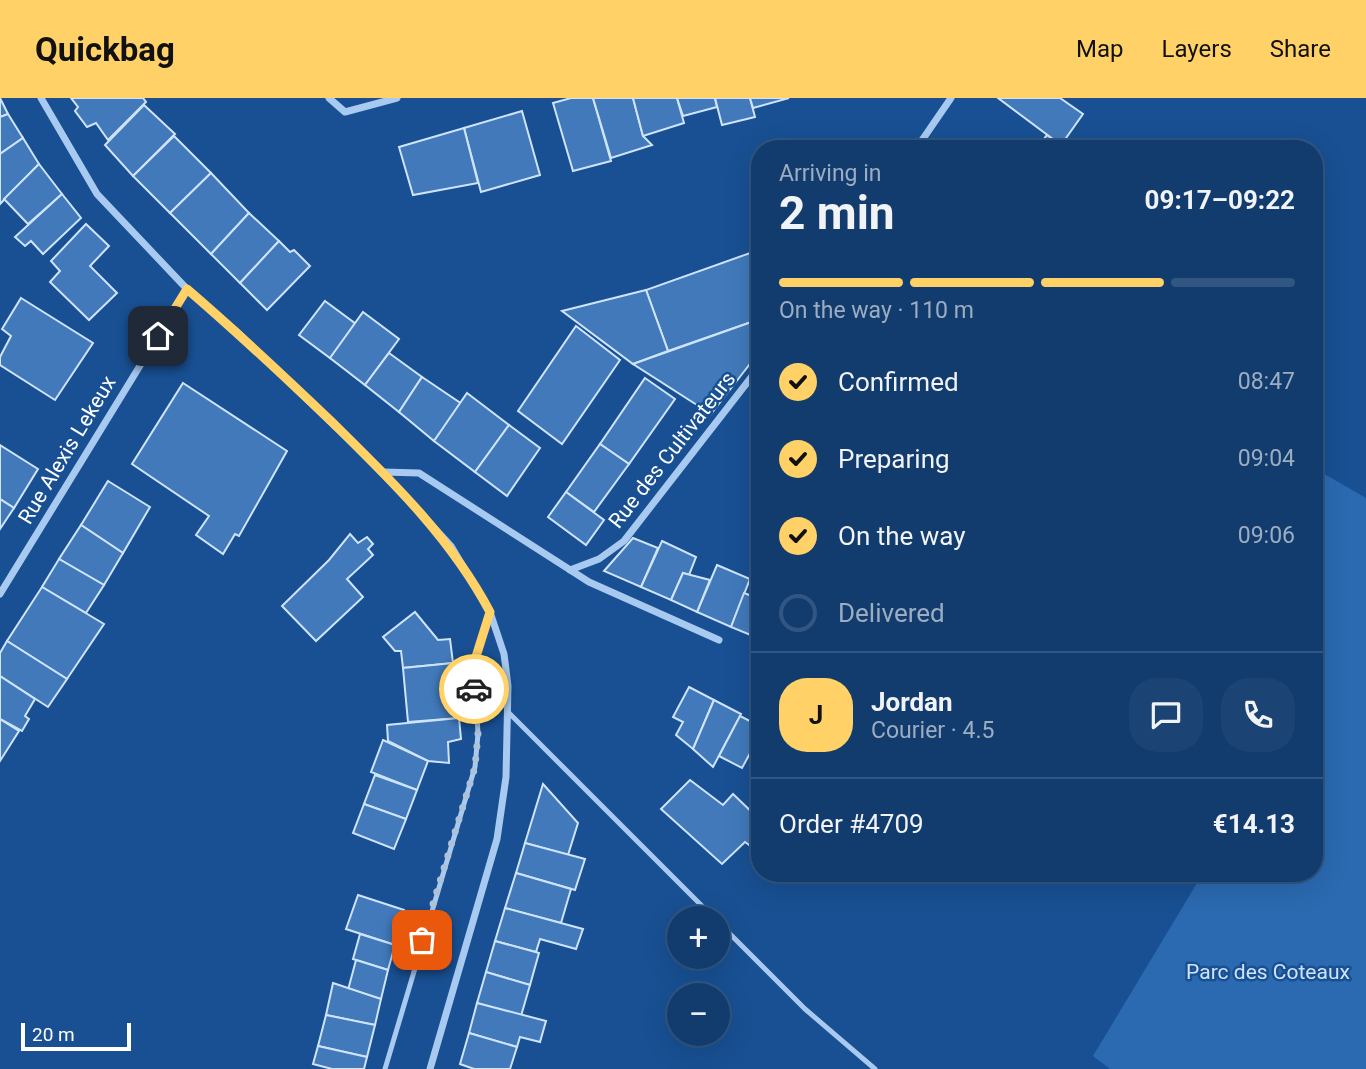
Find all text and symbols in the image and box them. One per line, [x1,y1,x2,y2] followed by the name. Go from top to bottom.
[35,30,175,69] text: Quickbag
[1076,35,1124,63] text: Map
[1162,35,1232,63] text: Layers
[1270,35,1331,63] text: Share
[779,160,882,187] text: Arriving in
[1145,185,1295,215] text: 09:17–09:22
[779,186,895,240] text: 2 min
[779,297,974,324] text: On the way · 110 m
[128,306,188,366] pin
[139,317,177,355] icon: home
[779,363,817,401] icon: check
[604,367,740,533] street label: Rue des Cultivateurs
[838,367,959,397] text: Confirmed
[1238,368,1295,395] text: 08:47
[13,372,121,528] street label: Rue Alexis Lekeux
[779,440,817,478] icon: check
[838,444,950,474] text: Preparing
[1238,445,1295,472] text: 09:04
[779,517,817,555] icon: check
[838,521,966,551] text: On the way
[1238,522,1295,549] text: 09:06
[838,598,945,628] text: Delivered
[439,654,509,724] courier
[455,670,493,708] icon: car
[1129,678,1203,752] button: chat
[1221,678,1295,752] button: phone
[871,687,953,717] text: Jordan
[809,700,823,730] text: J
[871,717,994,744] text: Courier · 4.5
[779,809,924,839] text: Order #4709
[1213,809,1295,839] text: €14.13
[667,906,730,1046] map controls
[667,906,730,969] button: +
[392,910,452,970] pin
[403,921,441,959] icon: bag
[1186,960,1350,984] park label: Parc des Coteaux
[667,983,730,1046] button: −
[21,1020,131,1052] scale bar
[32,1023,75,1046] text: 20 m

